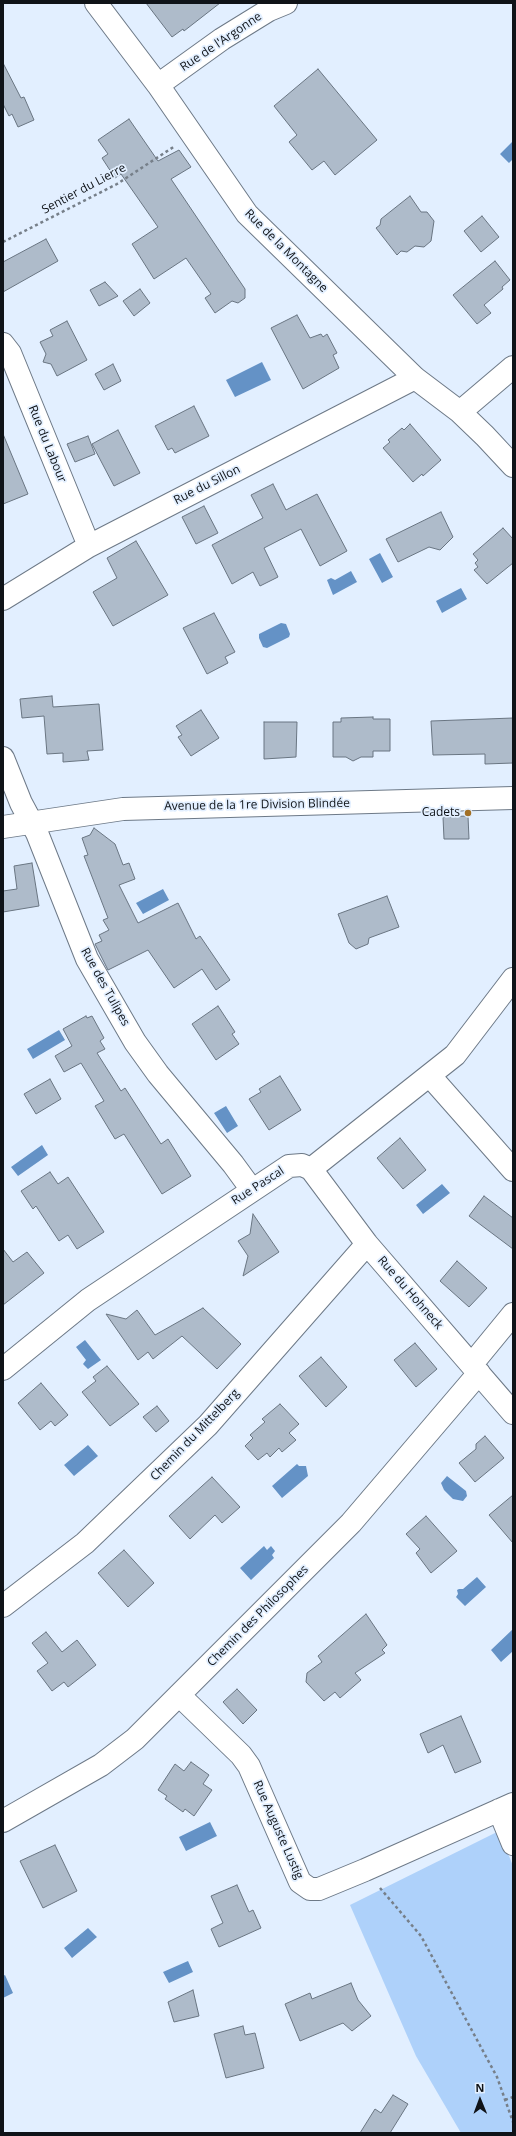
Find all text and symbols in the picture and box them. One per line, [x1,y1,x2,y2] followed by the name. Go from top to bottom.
[178,9,264,75] street label: Rue de l'Argonne
[40,161,128,217] street label: Sentier du Lierre
[241,206,331,296] street label: Rue de la Montagne
[25,403,69,485] street label: Rue du Labour
[171,462,243,508] street label: Rue du Sillon
[164,796,350,814] street label: Avenue de la 1re Division Blindée
[422,806,460,820] place label: Cadets
[463,808,473,818] marker: Cadets
[78,945,132,1029] street label: Rue des Tulipes
[229,1164,287,1208] street label: Rue Pascal
[374,1254,446,1332] street label: Rue du Hohneck
[148,1386,242,1484] street label: Chemin du Mittelberg
[204,1562,312,1670] street label: Chemin des Philosophes
[250,1778,306,1882] street label: Rue Auguste Lustig
[460,2080,500,2120] north arrow
[475,2080,484,2095] text: N

